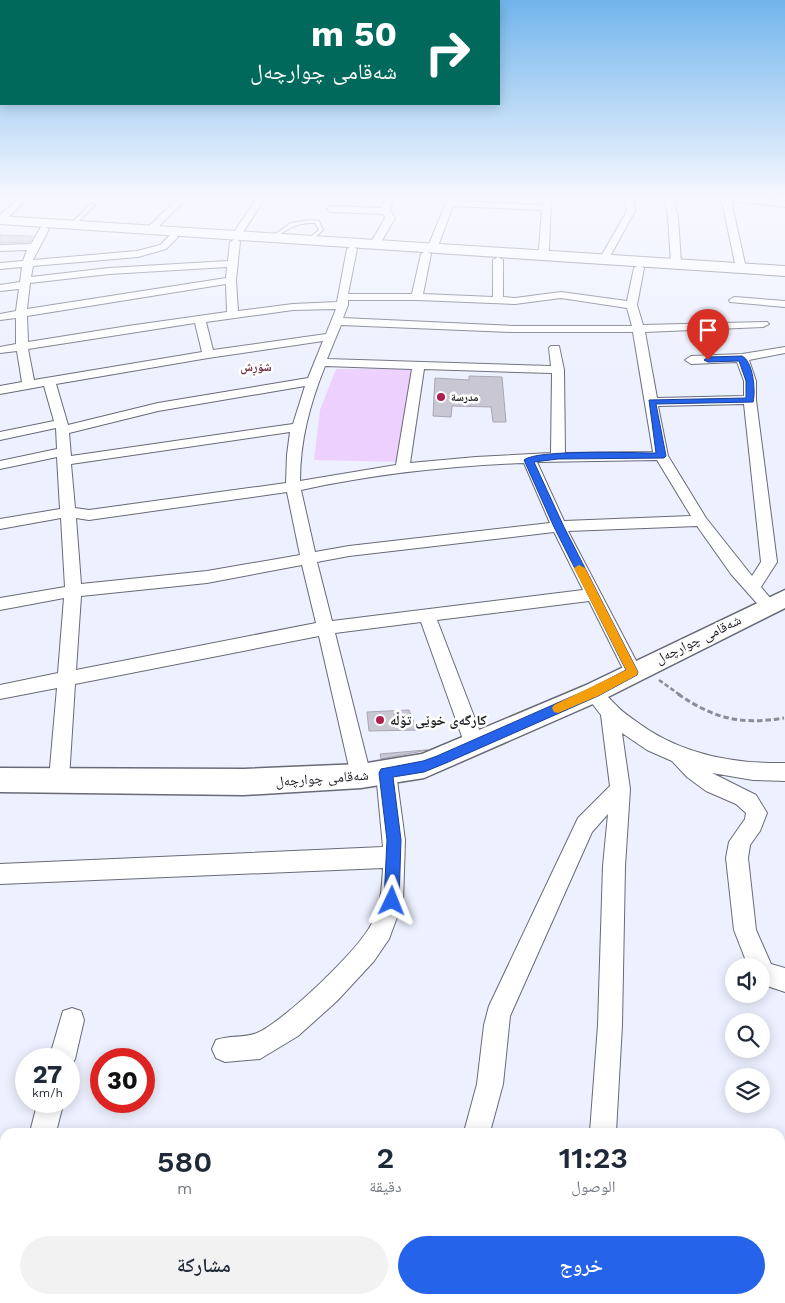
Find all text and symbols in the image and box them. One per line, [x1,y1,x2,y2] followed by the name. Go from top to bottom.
[311,13,397,55] text: 50 m
[415,20,480,85] icon: right
[250,59,397,84] text: شەقامی چوارچەل
[687,309,729,360] pin
[694,316,722,344] icon: arrive
[240,360,272,376] district label: شۆڕش
[435,391,447,403] marker: مدرسة
[451,391,479,404] place label: مدرسة
[652,611,744,668] street label: شەقامی چوارچەل
[390,711,487,729] place label: کارگەی خوێی تۆڵە
[374,714,386,726] marker: کارگەی خوێی تۆڵە
[275,767,369,790] street label: شەقامی چوارچەل
[365,874,417,926] position arrow
[725,958,770,1113] map controls
[725,958,770,1003] button: sound
[725,1013,770,1058] button: search
[90,1048,155,1113] speed limit sign: 30
[33,1060,62,1089] text: 27
[725,1068,770,1113] button: layers
[32,1086,63,1100] text: km/h
[377,1140,394,1175] text: 2
[559,1140,628,1175] text: 11:23
[157,1144,212,1179] text: 580
[369,1177,402,1196] text: دقيقة
[571,1177,616,1196] text: الوصول
[177,1179,192,1198] text: m
[20,1236,388,1294] button: مشاركة
[398,1236,765,1294] button: خروج

